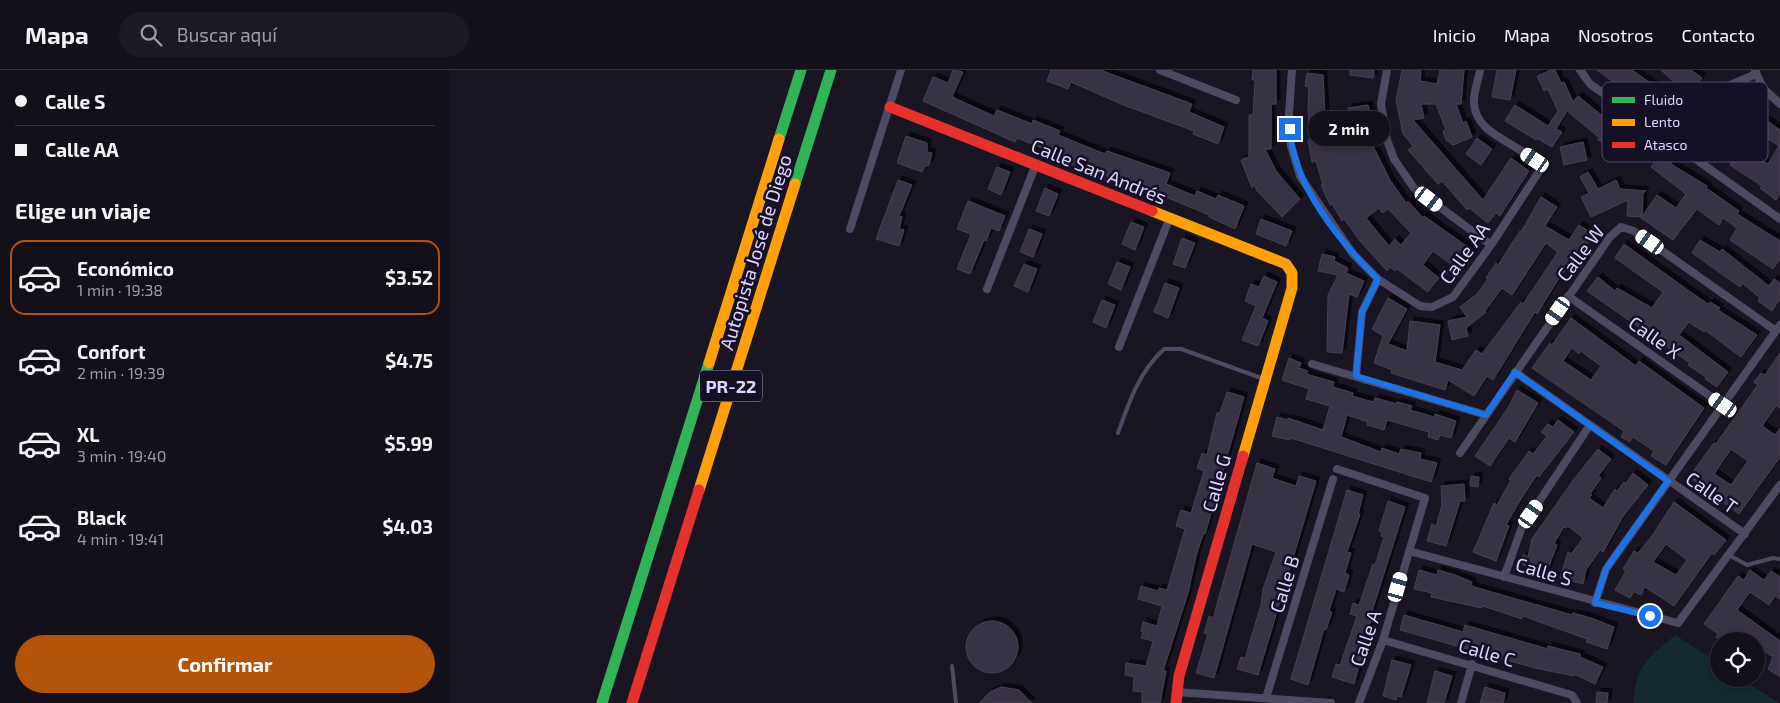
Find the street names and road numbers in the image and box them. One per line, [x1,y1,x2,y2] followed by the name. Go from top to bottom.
[1028,133,1170,209] street label: Calle San Andrés
[714,152,796,352] street label: Autopista José de Diego
[1434,218,1494,288] street label: Calle AA
[1551,220,1609,286] street label: Calle W
[1624,311,1686,363] street label: Calle X
[700,370,762,402] road number: PR-22
[1197,452,1235,514] street label: Calle G
[1682,466,1742,518] street label: Calle T
[1513,552,1575,590] street label: Calle S
[1264,553,1304,615] street label: Calle B
[1345,607,1385,669] street label: Calle A
[1456,633,1518,671] street label: Calle C

